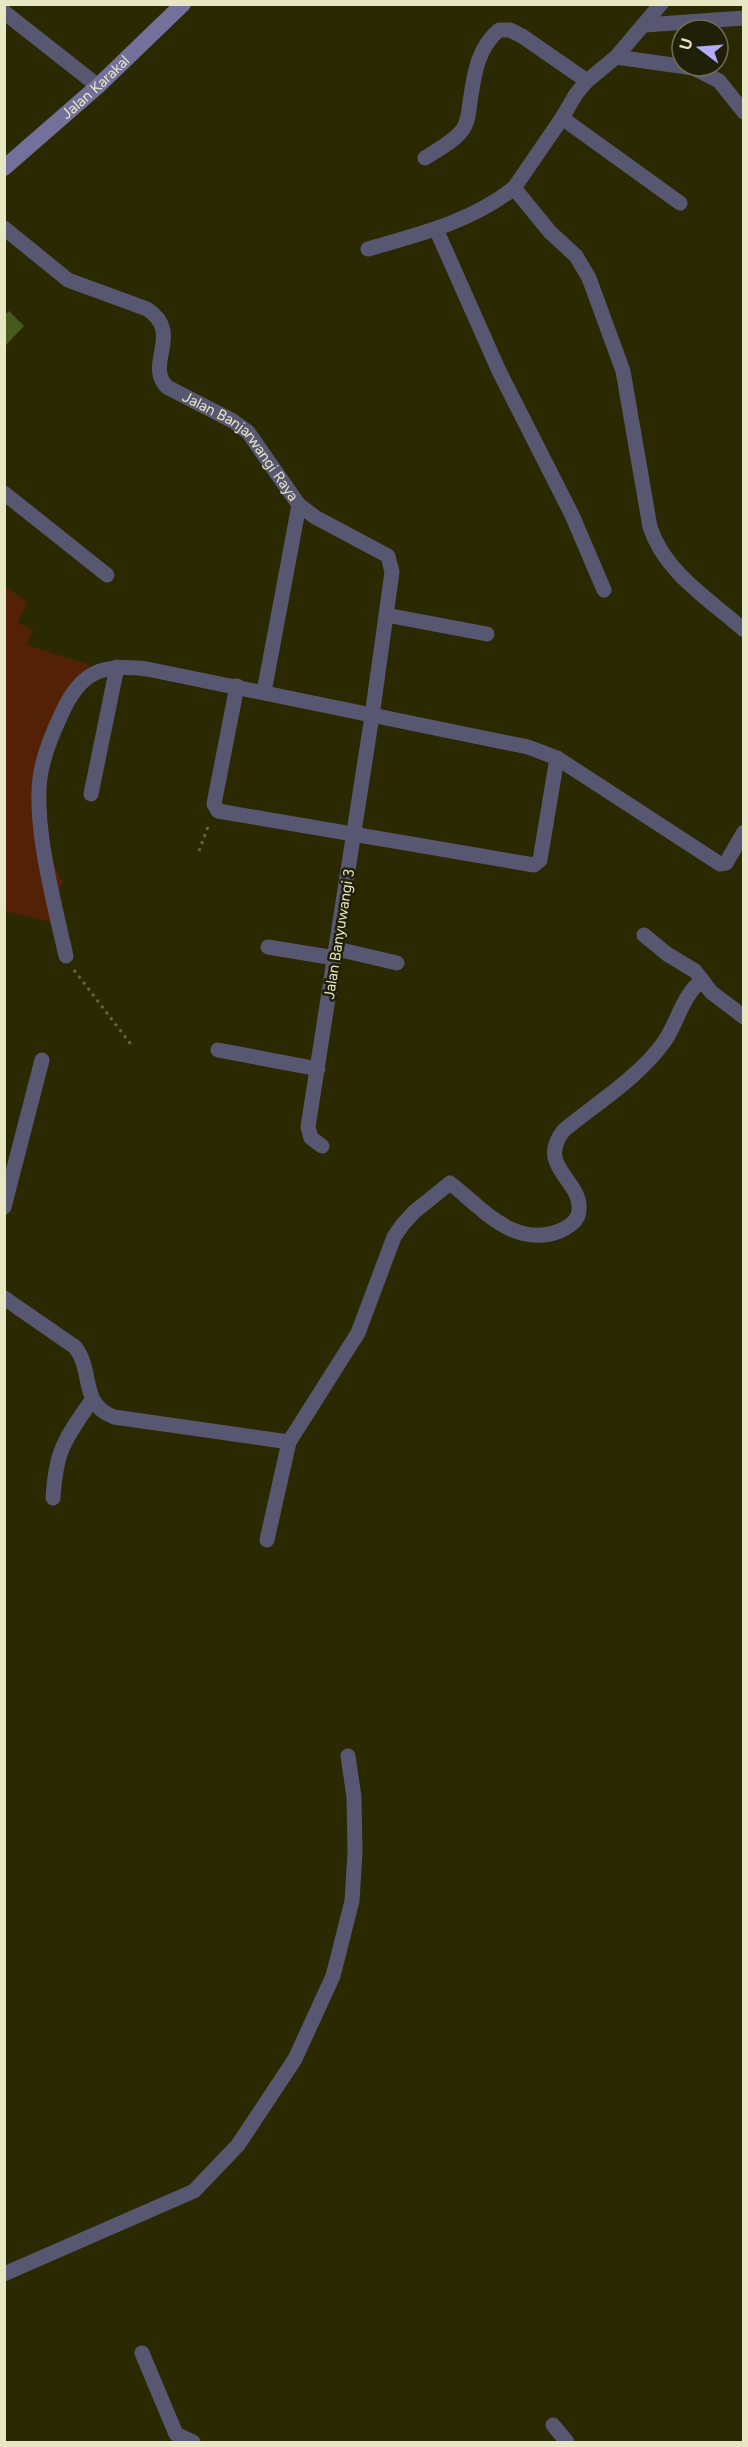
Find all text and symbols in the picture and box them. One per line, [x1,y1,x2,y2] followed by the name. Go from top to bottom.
[670,18,730,78] north arrow
[675,36,697,52] text: U
[58,52,133,123] street label: Jalan Karakal
[180,388,302,505] street label: Jalan Banjarwangi Raya
[320,868,358,1000] street label: Jalan Banyuwangi 3

